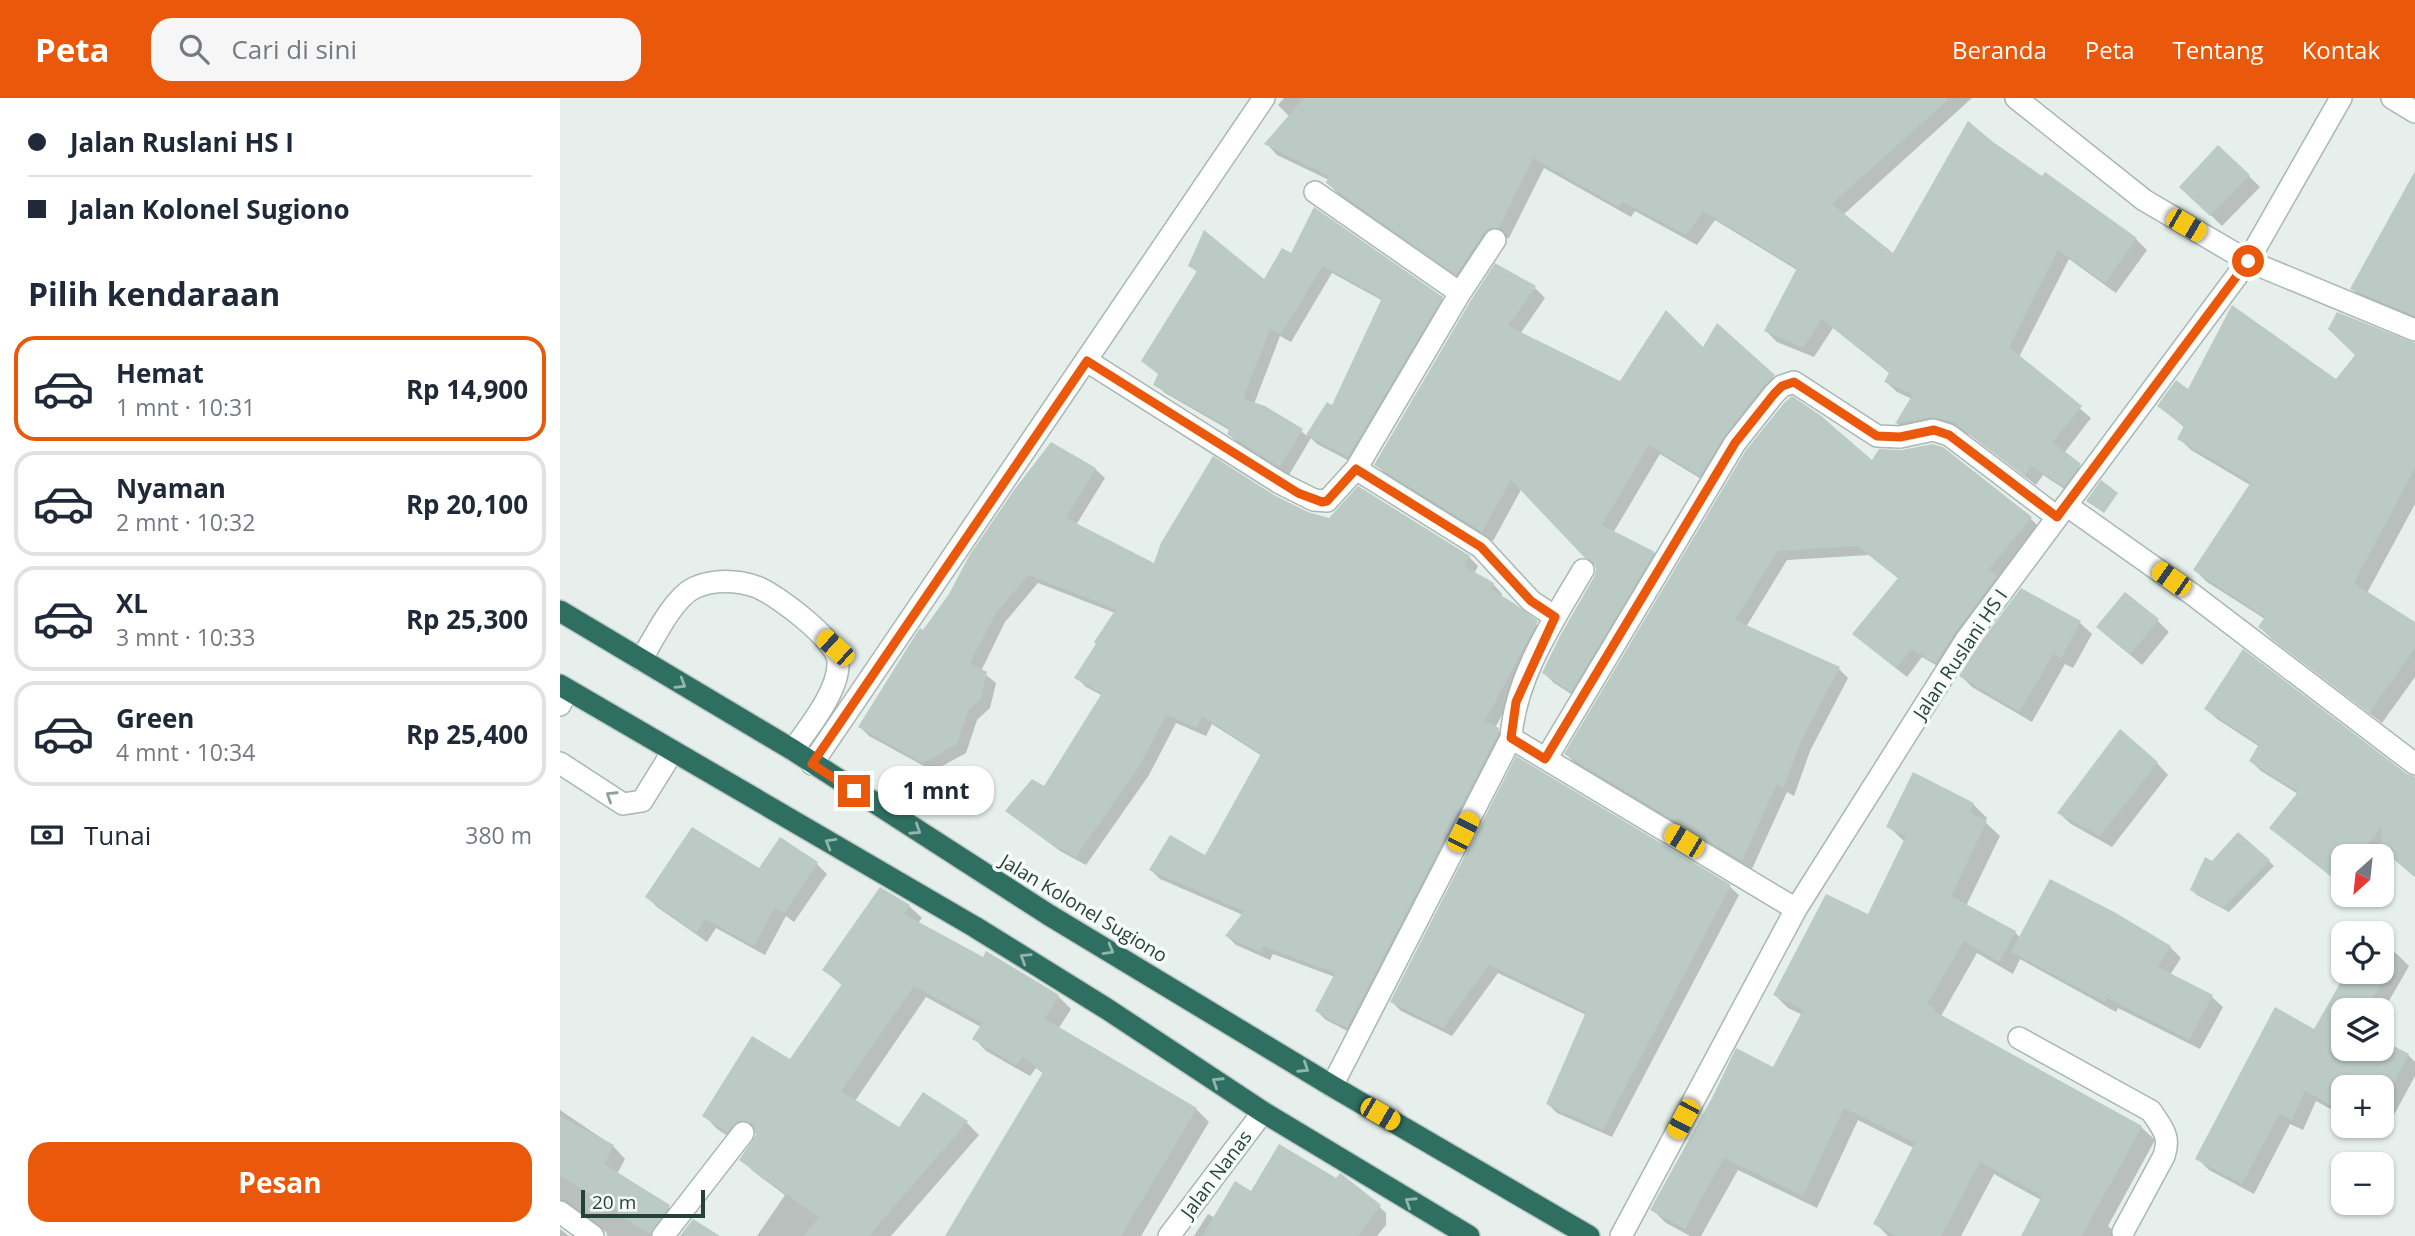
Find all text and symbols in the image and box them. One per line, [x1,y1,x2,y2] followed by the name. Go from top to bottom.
[151,18,641,81] search box
[35,27,109,72] text: Peta
[175,30,213,68] icon: search
[231,31,357,67] text: Cari di sini
[1952,33,2047,66] text: Beranda
[2085,33,2135,66] text: Peta
[2173,33,2264,66] text: Tentang
[2302,33,2380,66] text: Kontak
[70,124,294,160] text: Jalan Ruslani HS I
[70,191,350,227] text: Jalan Kolonel Sugiono
[2163,205,2210,245] car
[2232,245,2264,277] route start
[28,272,280,315] text: Pilih kendaraan
[116,355,204,391] text: Hemat
[32,357,95,420] icon: car
[406,371,528,407] text: Rp 14,900
[116,391,255,423] text: 1 mnt · 10:31
[116,470,226,506] text: Nyaman
[32,472,95,535] icon: car
[406,486,528,522] text: Rp 20,100
[116,506,255,538] text: 2 mnt · 10:32
[2148,558,2195,600] car
[1906,584,2013,726] street label: Jalan Ruslani HS I
[116,585,148,621] text: XL
[32,587,95,650] icon: car
[406,601,528,637] text: Rp 25,300
[116,621,255,653] text: 3 mnt · 10:33
[813,626,858,670] car
[673,676,686,689] one-way arrow
[116,700,194,736] text: Green
[32,702,95,765] icon: car
[406,716,528,752] text: Rp 25,400
[116,736,255,768] text: 4 mnt · 10:34
[878,766,994,816] callout: 1 mnt
[903,774,969,806] text: 1 mnt
[838,775,870,807] route end
[606,792,619,804] one-way arrow
[1445,809,1482,855] car
[28,816,66,854] icon: cash
[84,817,151,853] text: Tunai
[465,819,532,851] text: 380 m
[1661,821,1708,861] car
[908,822,921,835] one-way arrow
[824,838,837,851] one-way arrow
[2331,844,2394,906] north arrow
[2331,844,2394,1215] map controls
[994,847,1172,968] street label: Jalan Kolonel Sugiono
[2331,921,2394,984] button: locate
[1102,942,1114,955] one-way arrow
[1020,954,1033,967] one-way arrow
[2331,998,2394,1061] button: layers
[1296,1059,1309,1072] one-way arrow
[2331,1075,2394,1138] button: +
[1211,1077,1224,1090] one-way arrow
[1357,1094,1404,1134] car
[1664,1096,1703,1142] car
[1173,1125,1258,1225] street label: Jalan Nanas
[28,1142,532,1222] button: Pesan
[2331,1152,2394,1215] button: −
[581,1187,705,1219] scale bar
[592,1189,636,1215] text: 20 m
[1404,1197,1417,1210] one-way arrow

